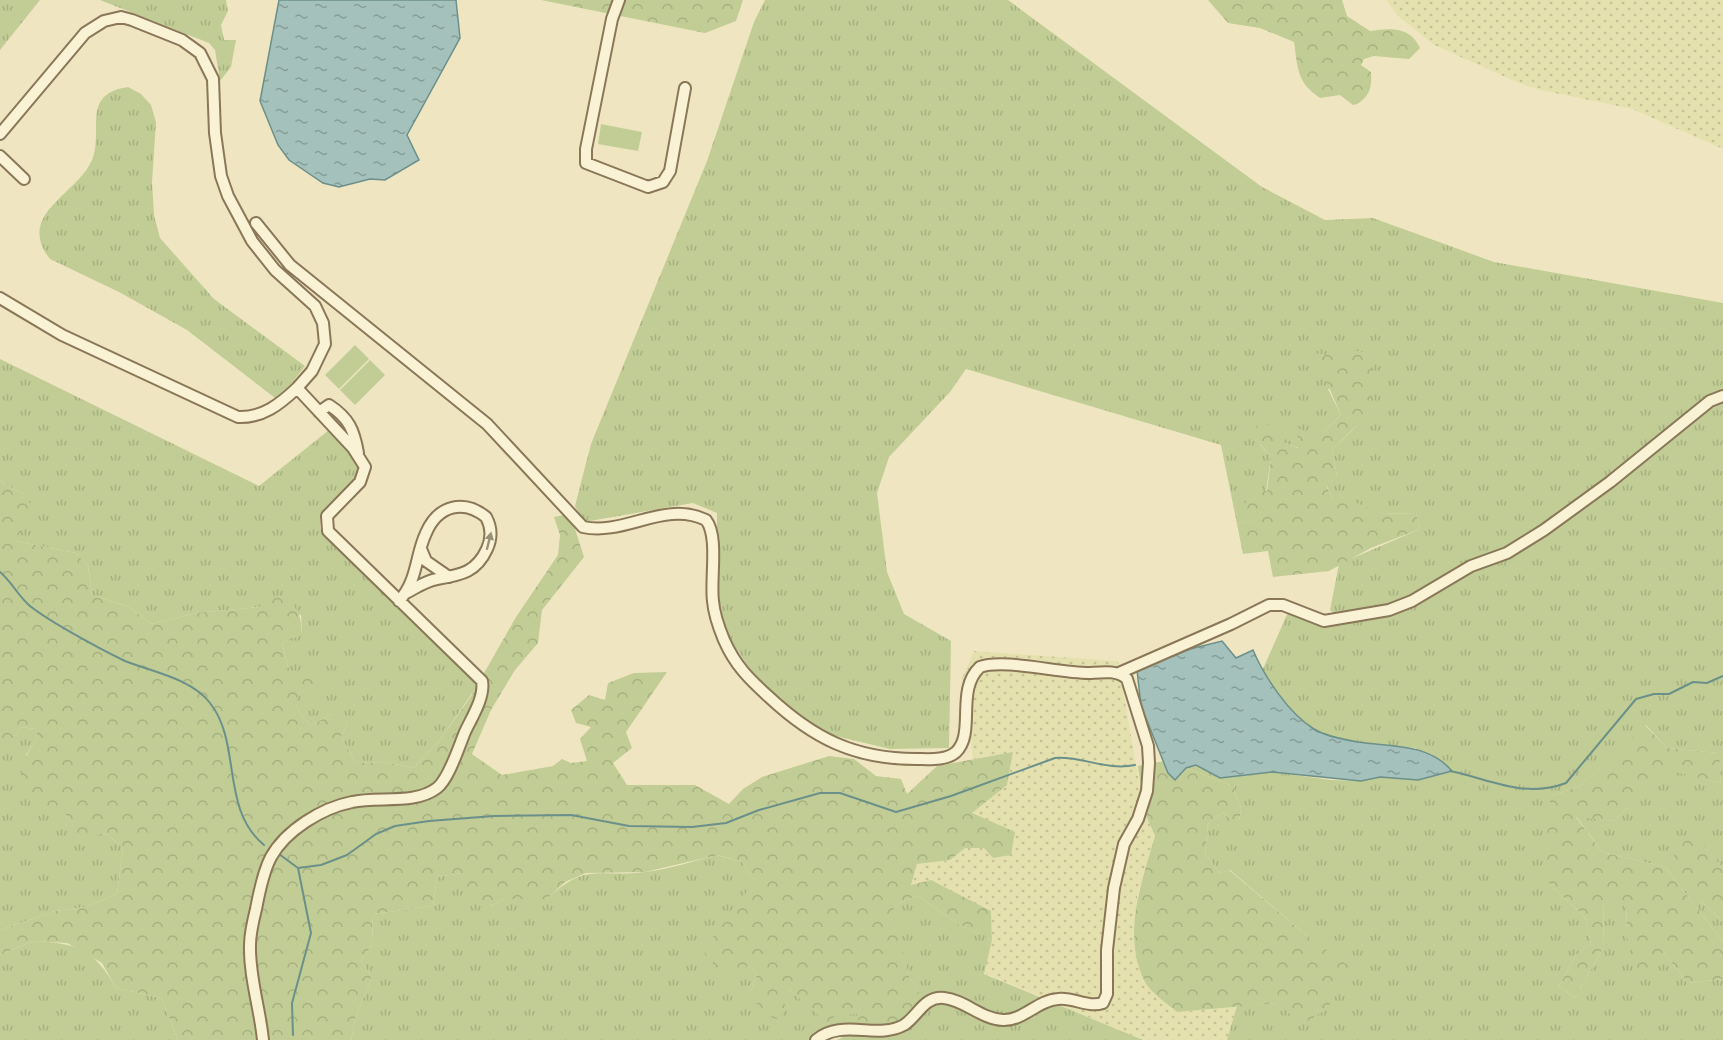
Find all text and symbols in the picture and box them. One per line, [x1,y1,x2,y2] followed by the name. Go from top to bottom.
[484,532,494,550] one-way arrow

